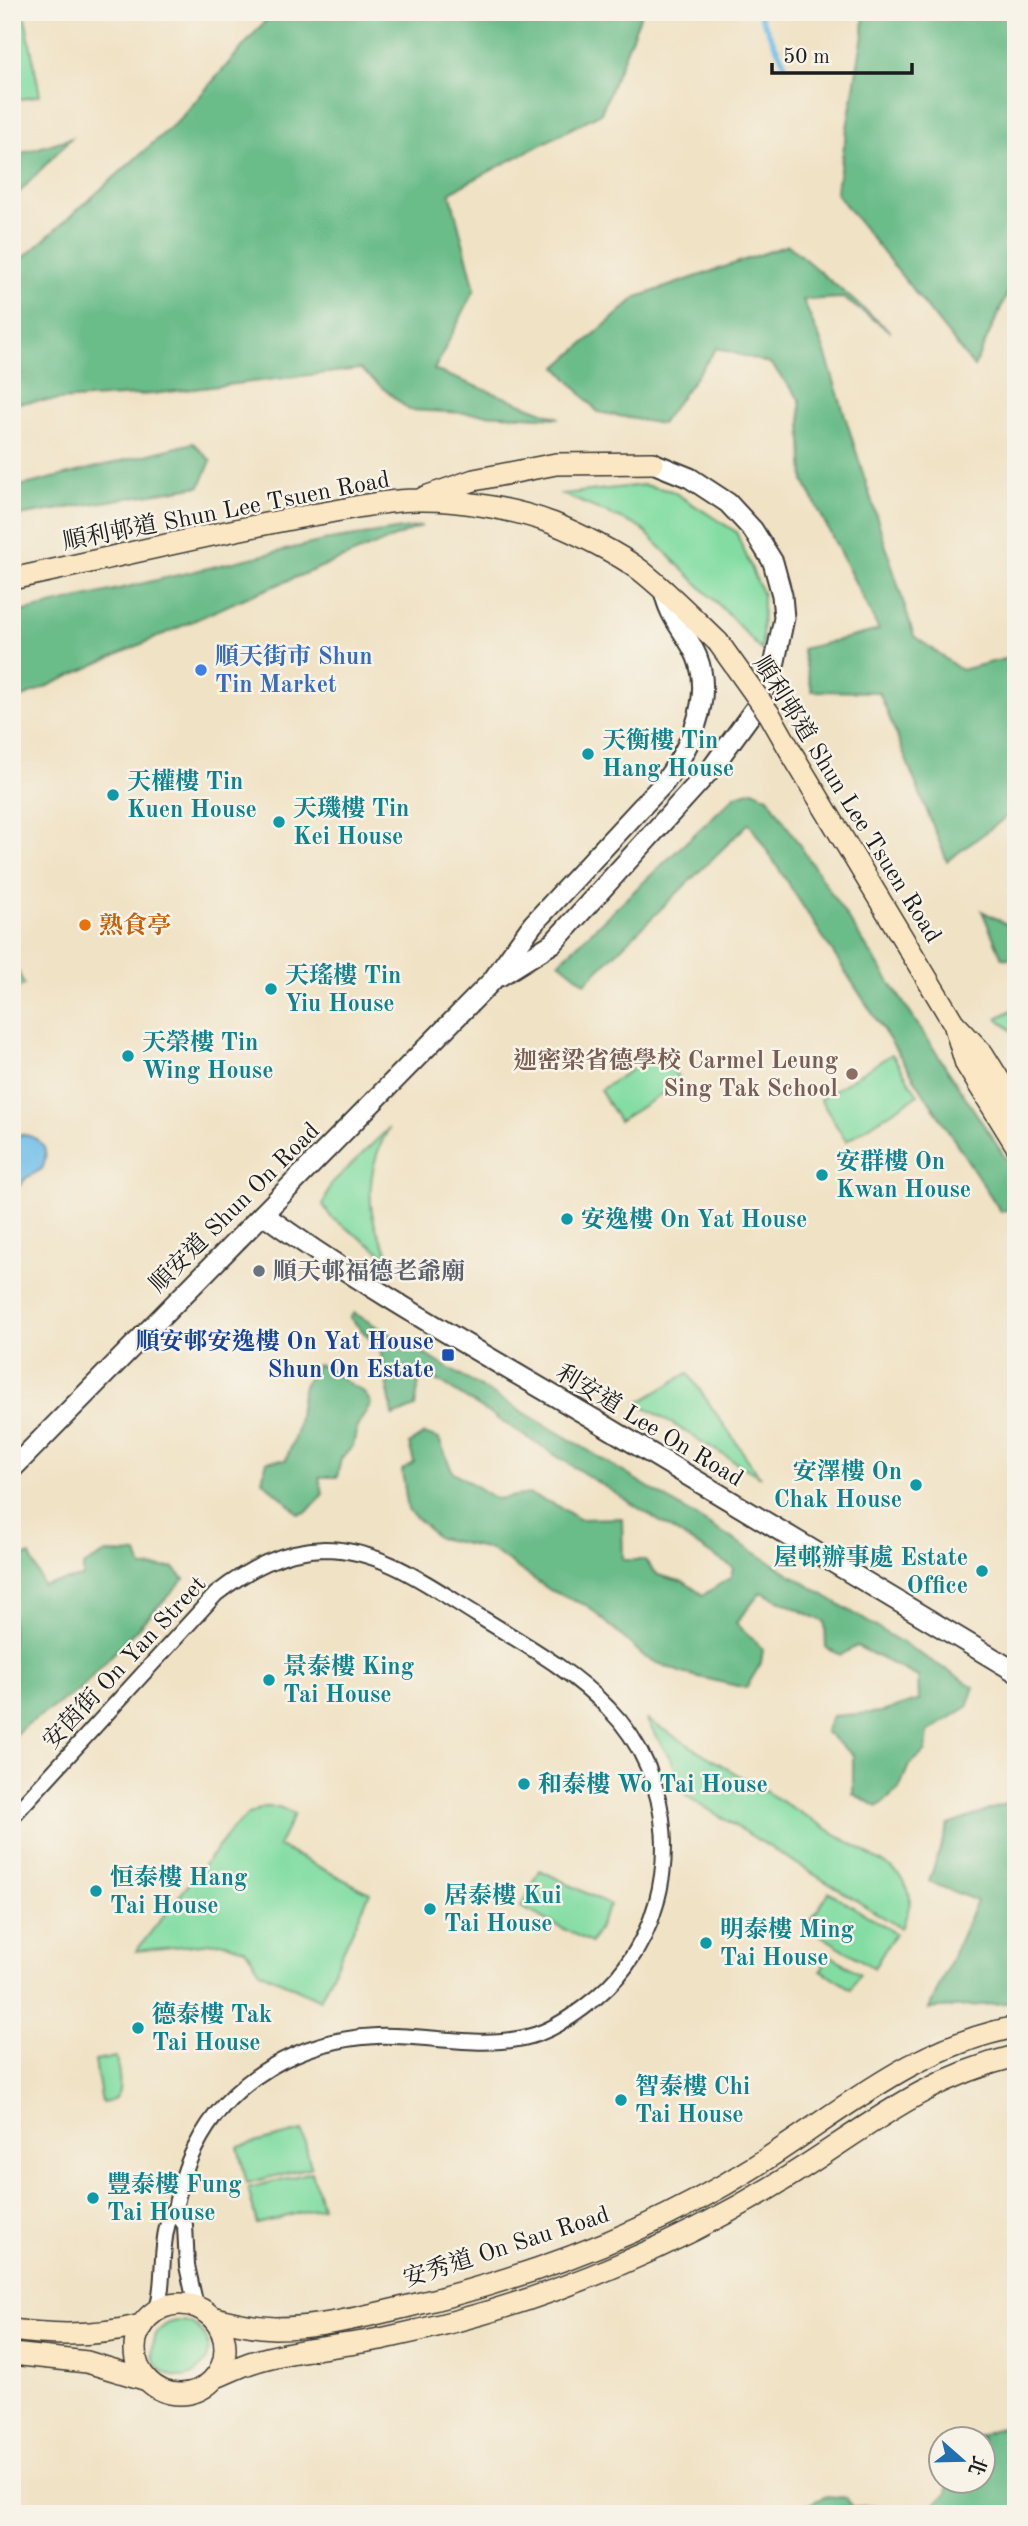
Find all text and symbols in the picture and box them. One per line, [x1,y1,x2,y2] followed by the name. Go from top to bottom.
[772,32,912,76] scale bar
[783,47,830,68] text: 50 m
[60,466,392,555] street label: 順利邨道 Shun Lee Tsuen Road
[215,643,373,698] place label: 順天街市 Shun Tin Market
[748,651,947,947] street label: 順利邨道 Shun Lee Tsuen Road
[193,662,209,678] marker: 順天街市 Shun Tin Market
[602,727,734,782] place label: 天衡樓 Tin Hang House
[580,746,596,762] marker: 天衡樓 Tin Hang House
[127,768,257,823] place label: 天權樓 Tin Kuen House
[105,787,121,803] marker: 天權樓 Tin Kuen House
[293,795,409,850] place label: 天璣樓 Tin Kei House
[271,814,287,830] marker: 天璣樓 Tin Kei House
[99,912,171,939] place label: 熟食亭
[77,917,93,933] marker: 熟食亭
[285,962,401,1017] place label: 天瑤樓 Tin Yiu House
[263,981,279,997] marker: 天瑤樓 Tin Yiu House
[142,1029,273,1084] place label: 天榮樓 Tin Wing House
[513,1047,839,1102] place label: 迦密梁省德學校 Carmel Leung Sing Tak School
[120,1048,136,1064] marker: 天榮樓 Tin Wing House
[844,1066,860,1082] marker: 迦密梁省德學校 Carmel Leung Sing Tak School
[144,1117,325,1298] street label: 順安道 Shun On Road
[836,1148,971,1203] place label: 安群樓 On Kwan House
[814,1167,830,1183] marker: 安群樓 On Kwan House
[581,1206,807,1233] place label: 安逸樓 On Yat House
[559,1211,575,1227] marker: 安逸樓 On Yat House
[273,1258,465,1285] place label: 順天邨福德老爺廟
[251,1263,267,1279] marker: 順天邨福德老爺廟
[136,1328,434,1383] place label: 順安邨安逸樓 On Yat House Shun On Estate
[440,1347,456,1363] marker: 順安邨安逸樓 On Yat House Shun On Estate
[551,1359,748,1492] street label: 利安道 Lee On Road
[774,1458,902,1513] place label: 安澤樓 On Chak House
[908,1477,924,1493] marker: 安澤樓 On Chak House
[773,1544,968,1599] place label: 屋邨辦事處 Estate Office
[974,1563,990,1579] marker: 屋邨辦事處 Estate Office
[37,1570,211,1754] street label: 安茵街 On Yan Street
[283,1653,415,1708] place label: 景泰樓 King Tai House
[261,1672,277,1688] marker: 景泰樓 King Tai House
[538,1771,768,1798] place label: 和泰樓 Wo Tai House
[516,1776,532,1792] marker: 和泰樓 Wo Tai House
[110,1864,248,1919] place label: 恒泰樓 Hang Tai House
[444,1882,562,1937] place label: 居泰樓 Kui Tai House
[88,1883,104,1899] marker: 恒泰樓 Hang Tai House
[422,1901,438,1917] marker: 居泰樓 Kui Tai House
[720,1916,855,1971] place label: 明泰樓 Ming Tai House
[698,1935,714,1951] marker: 明泰樓 Ming Tai House
[152,2001,272,2056] place label: 德泰樓 Tak Tai House
[130,2020,146,2036] marker: 德泰樓 Tak Tai House
[635,2073,750,2128] place label: 智泰樓 Chi Tai House
[613,2092,629,2108] marker: 智泰樓 Chi Tai House
[107,2171,242,2226] place label: 豐泰樓 Fung Tai House
[85,2190,101,2206] marker: 豐泰樓 Fung Tai House
[400,2200,613,2293] street label: 安秀道 On Sau Road
[926,2424,996,2494] north arrow
[963,2453,990,2478] text: 北

